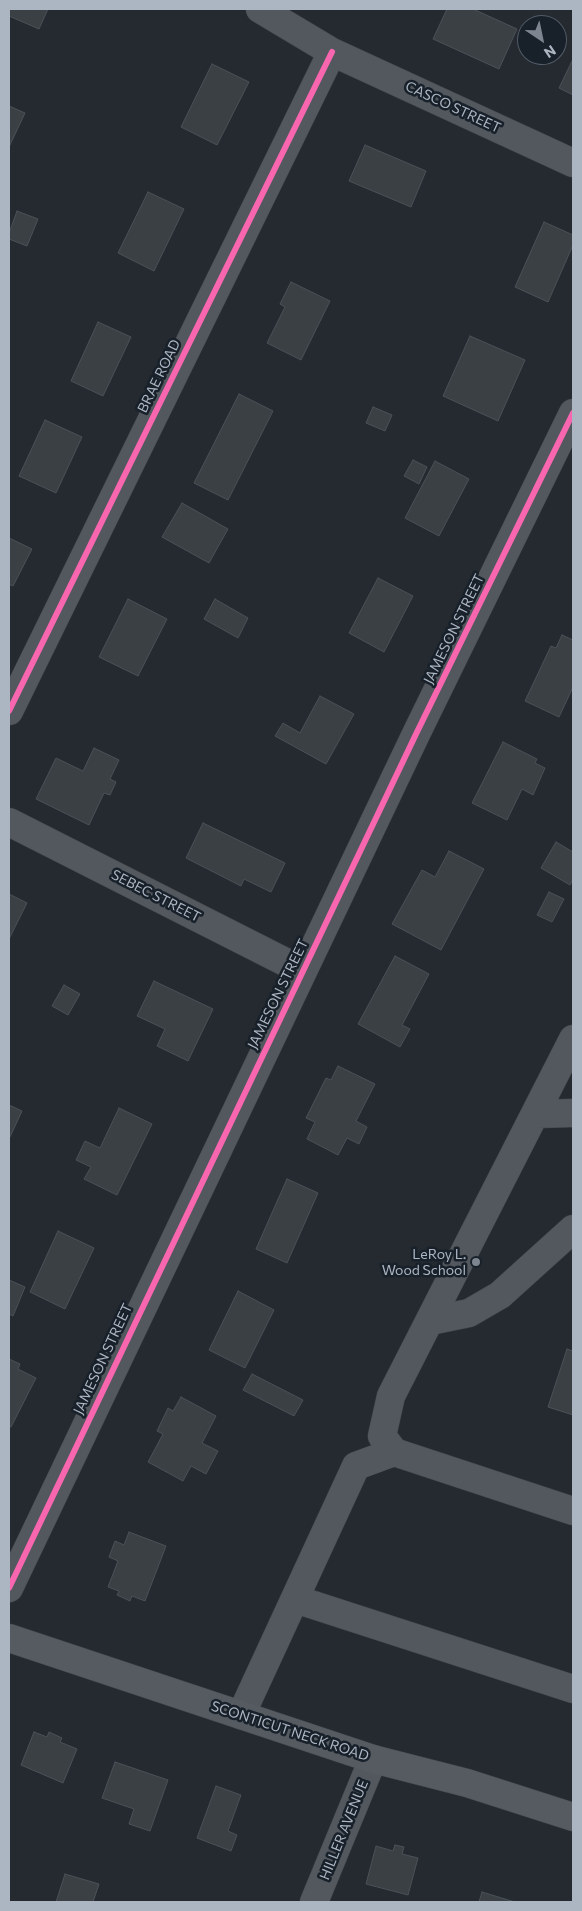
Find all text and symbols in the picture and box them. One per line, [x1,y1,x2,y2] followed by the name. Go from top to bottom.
[517,15,567,65] north arrow
[541,42,559,62] text: N
[403,78,503,136] street label: CASCO STREET
[134,337,184,415] street label: BRAE ROAD
[420,571,488,687] street label: JAMESON STREET
[108,866,204,926] street label: SEBEC STREET
[244,936,312,1052] street label: JAMESON STREET
[382,1246,466,1278] place label: LeRoy L. Wood School
[470,1256,482,1268] marker: LeRoy L. Wood School
[70,1301,136,1417] street label: JAMESON STREET
[209,1698,371,1764] street label: SCONTICUT NECK ROAD
[316,1777,372,1883] street label: HILLER AVENUE

